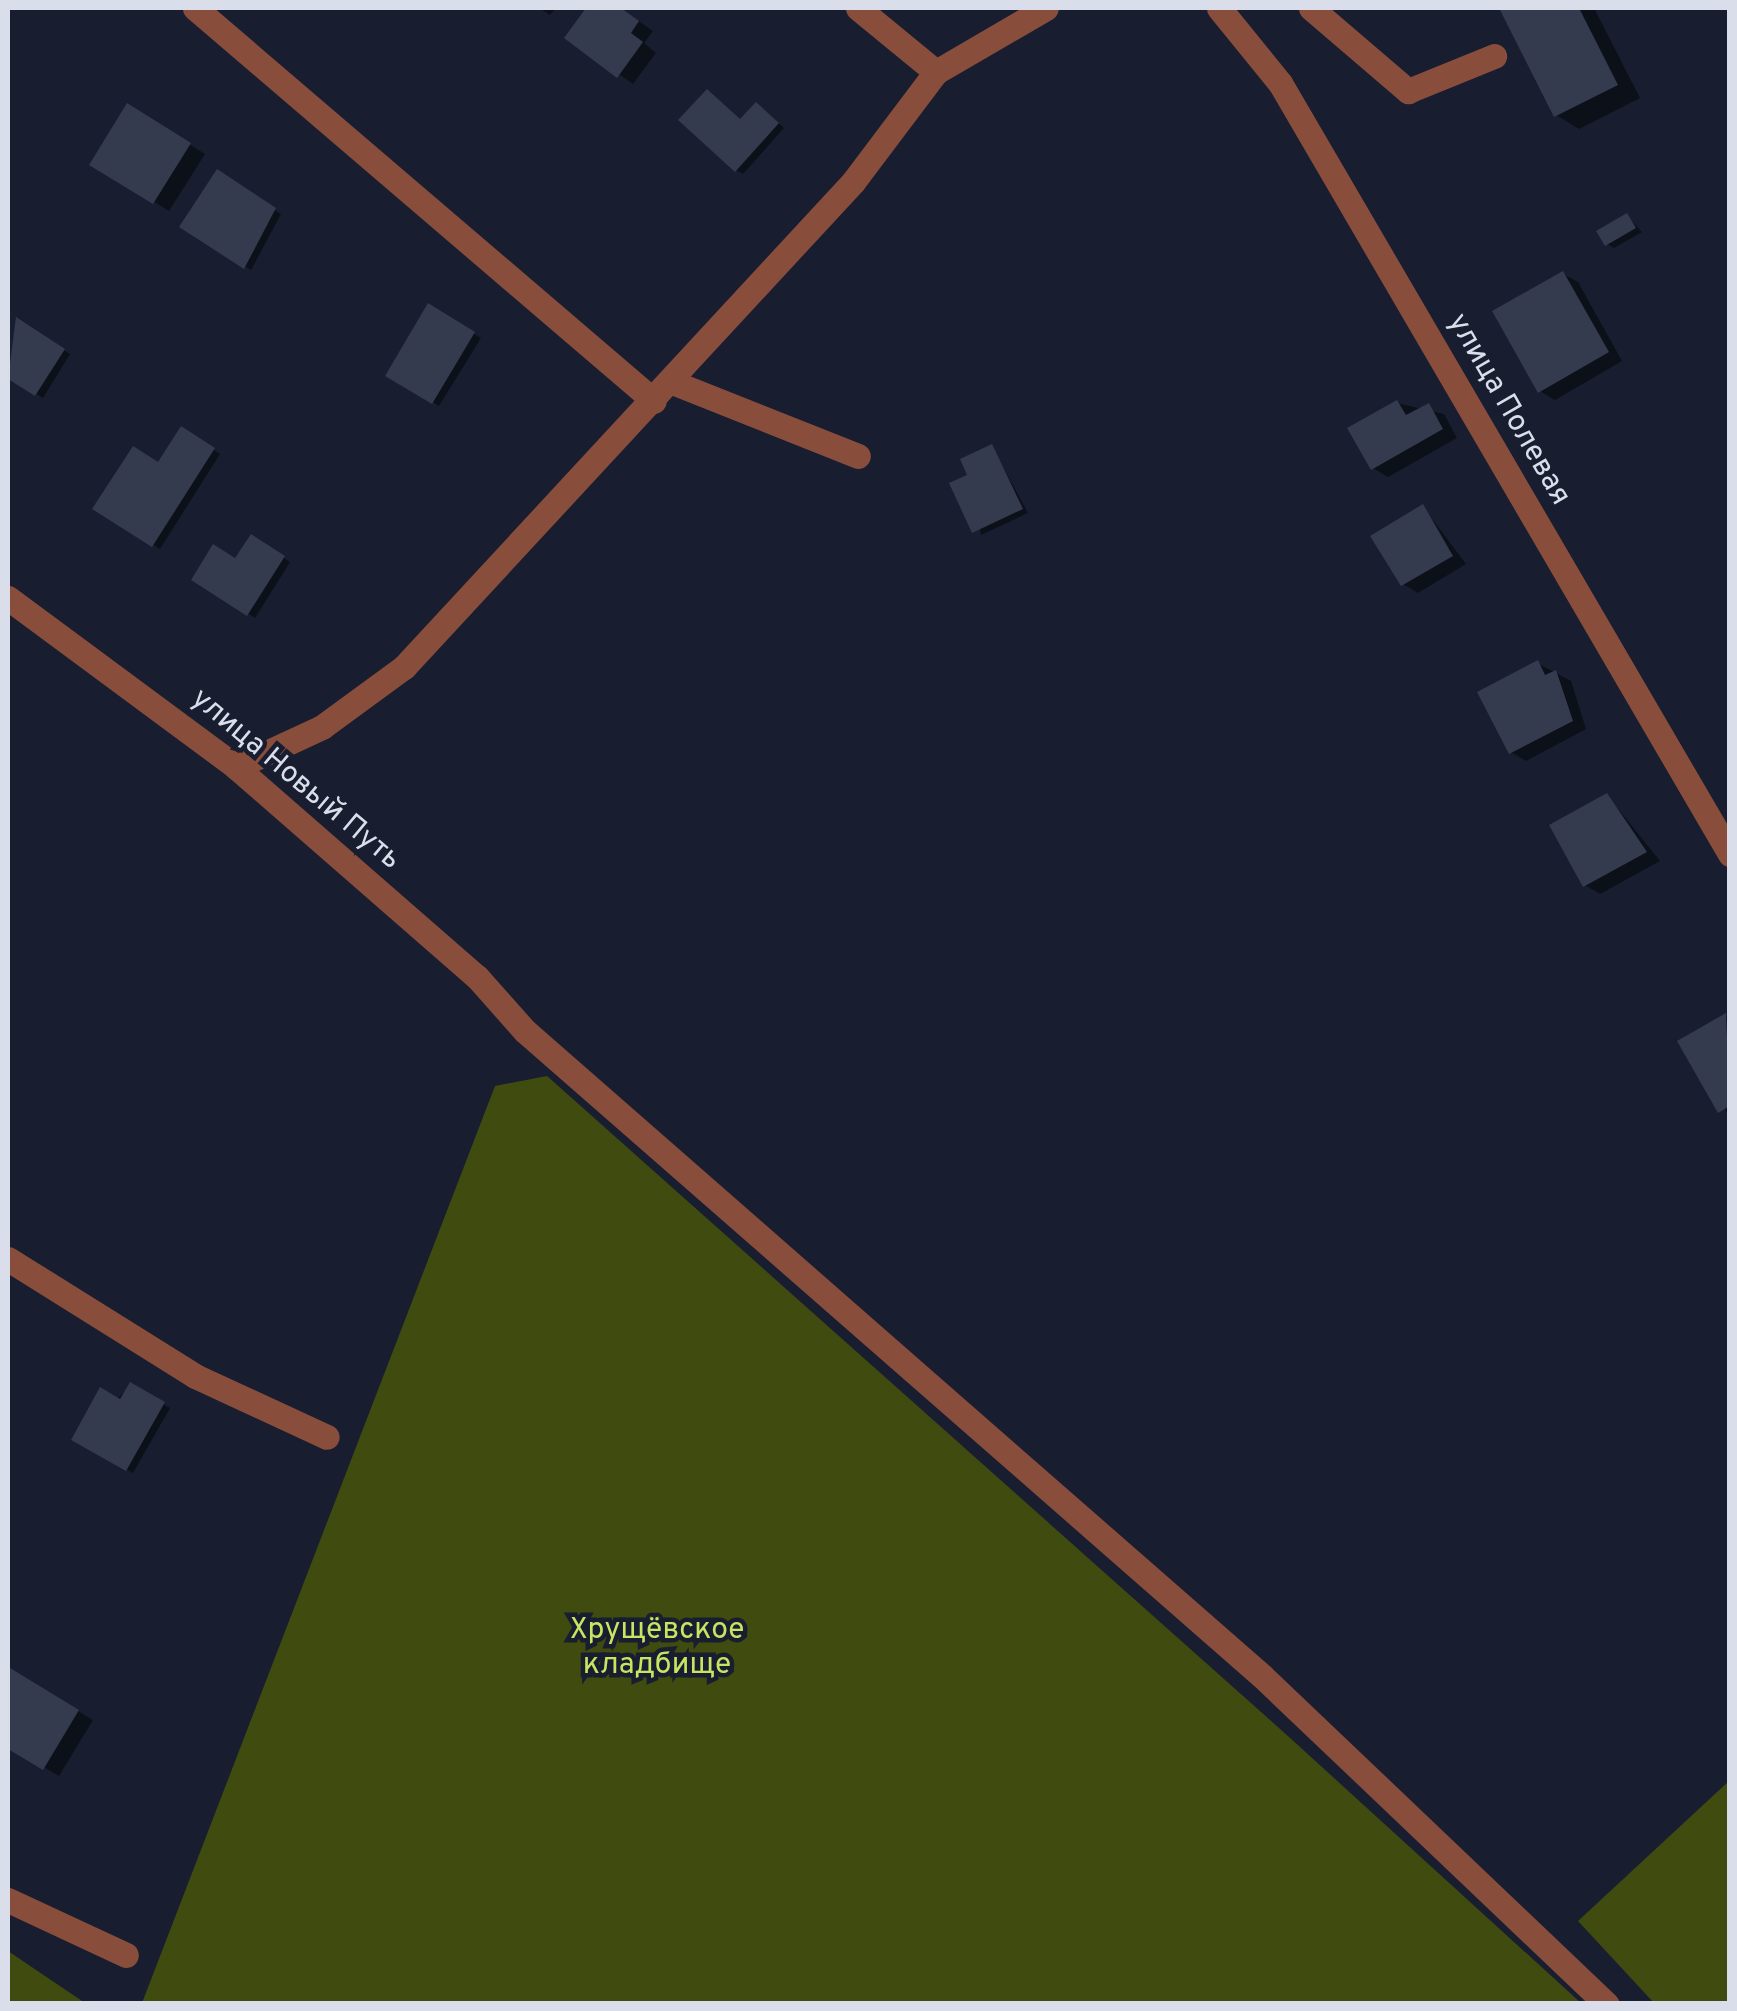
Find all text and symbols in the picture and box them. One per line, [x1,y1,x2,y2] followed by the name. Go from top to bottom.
[1439,308,1577,512] street label: улица Полевая
[183,682,407,878] street label: улица Новый Путь
[570,1613,744,1684] park label: Хрущёвское кладбище

